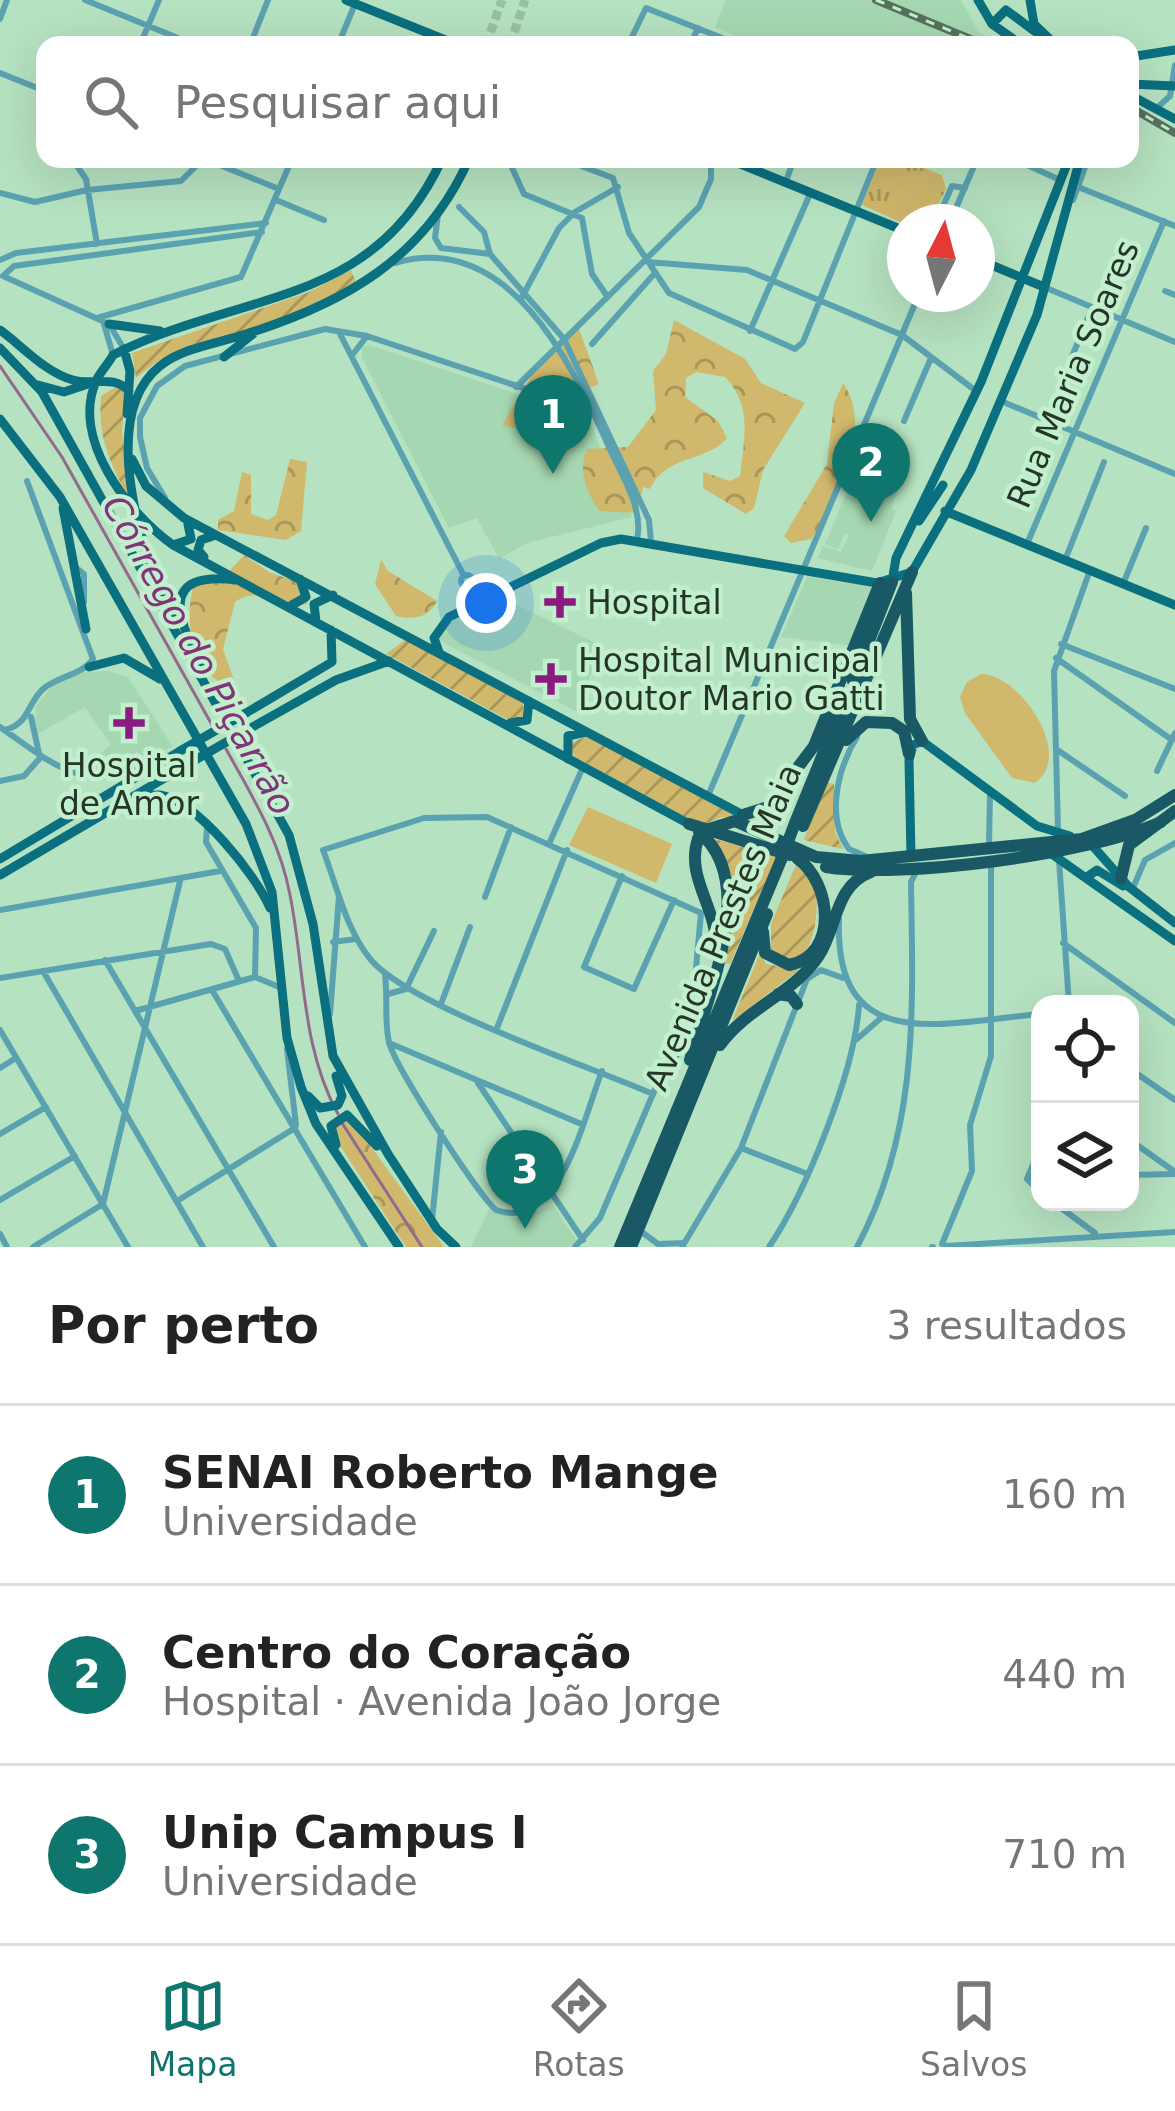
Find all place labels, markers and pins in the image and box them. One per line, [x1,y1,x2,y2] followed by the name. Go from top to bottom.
[514,375,592,474] pin: 1
[832,423,910,522] pin: 2
[587,583,722,622] place label: Hospital
[544,586,576,618] marker: Hospital
[578,641,885,718] place label: Hospital Municipal Doutor Mario Gatti
[535,663,567,695] marker: Hospital Municipal Doutor Mario Gatti
[113,707,145,739] marker: Hospital de Amor
[59,746,200,823] place label: Hospital de Amor
[486,1130,564,1229] pin: 3

